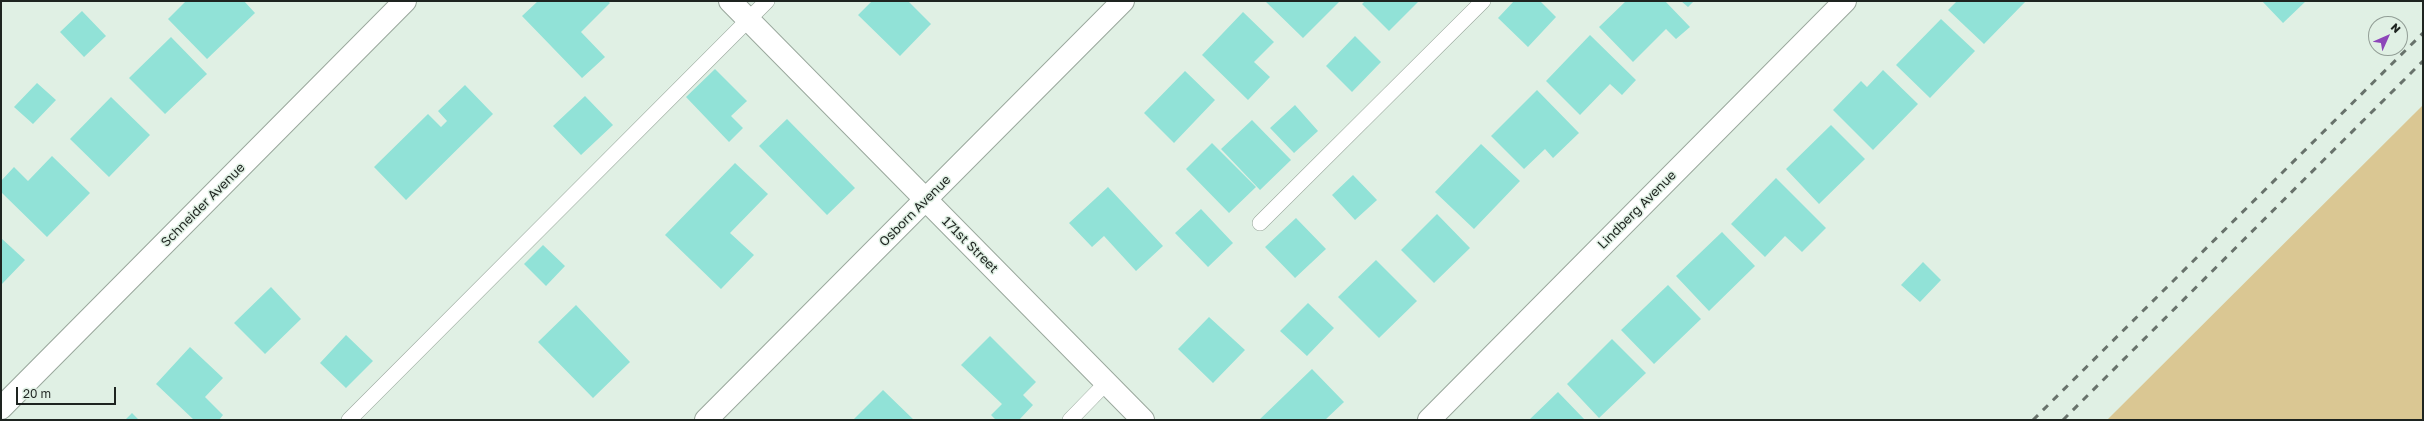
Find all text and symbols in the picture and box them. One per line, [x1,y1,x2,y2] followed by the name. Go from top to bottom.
[2368,16,2408,56] north arrow
[2389,20,2404,35] text: N
[158,160,248,250] street label: Schneider Avenue
[1595,168,1679,252] street label: Lindberg Avenue
[876,172,954,250] street label: Osborn Avenue
[939,214,1001,276] street label: 171st Street
[18,379,118,405] scale bar
[23,386,51,401] text: 20 m

